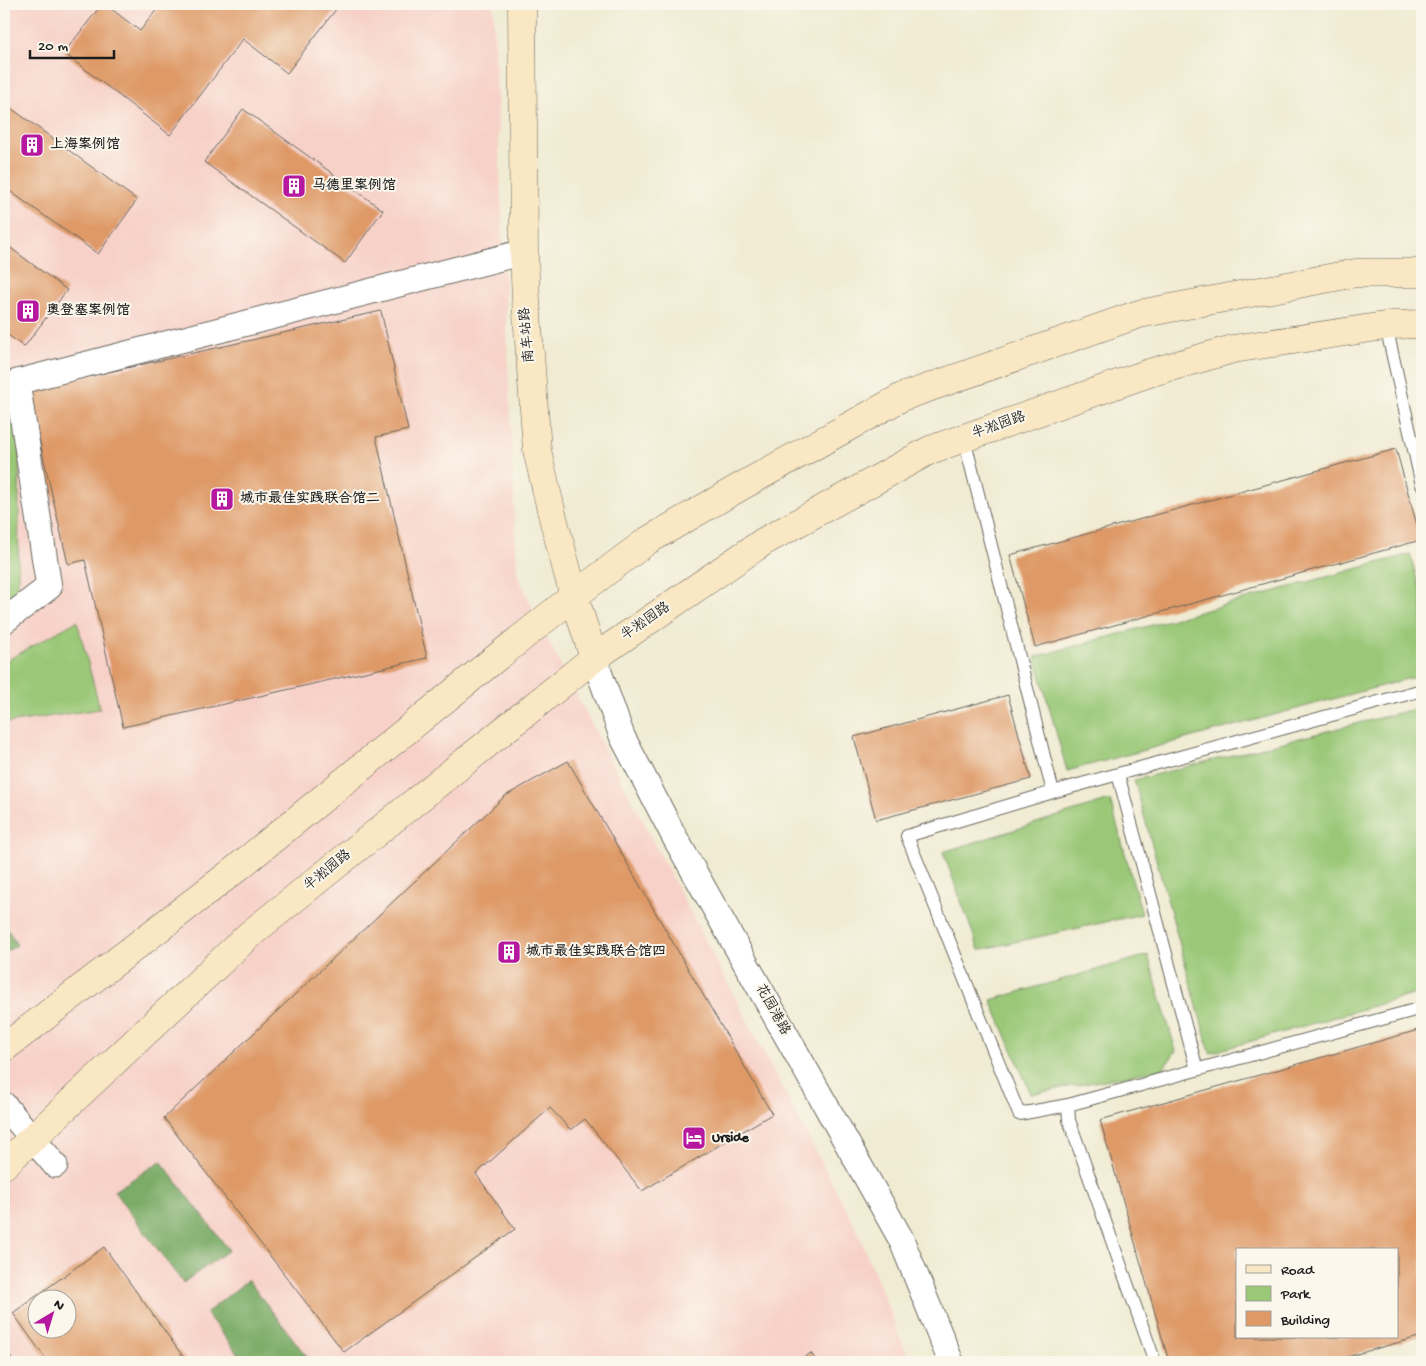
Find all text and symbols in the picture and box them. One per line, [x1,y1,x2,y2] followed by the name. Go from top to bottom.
[30,28,114,60] scale bar
[38,38,68,56] text: 20 m
[19,132,45,158] building icon: 上海案例馆
[50,137,120,154] place label: 上海案例馆
[281,173,307,199] building icon: 马德里案例馆
[312,177,396,195] place label: 马德里案例馆
[15,298,41,324] building icon: 奥登塞案例馆
[46,303,130,320] place label: 奥登塞案例馆
[516,306,539,364] street label: 南车站路
[969,408,1028,443] street label: 半淞园路
[209,486,235,512] building icon: 城市最佳实践联合馆二
[240,490,380,508] place label: 城市最佳实践联合馆二
[617,598,674,645] street label: 半淞园路
[300,846,355,895] street label: 半淞园路
[496,939,522,965] building icon: 城市最佳实践联合馆四
[526,943,666,961] place label: 城市最佳实践联合馆四
[751,981,794,1039] street label: 花园港路
[681,1125,707,1151] hotel icon: Urside
[712,1130,749,1147] place label: Urside
[1236,1248,1398,1338] legend
[1281,1262,1315,1280] text: Road
[1280,1286,1311,1304] text: Park
[28,1288,78,1338] north arrow
[50,1296,67,1315] text: N
[1280,1312,1330,1330] text: Building

